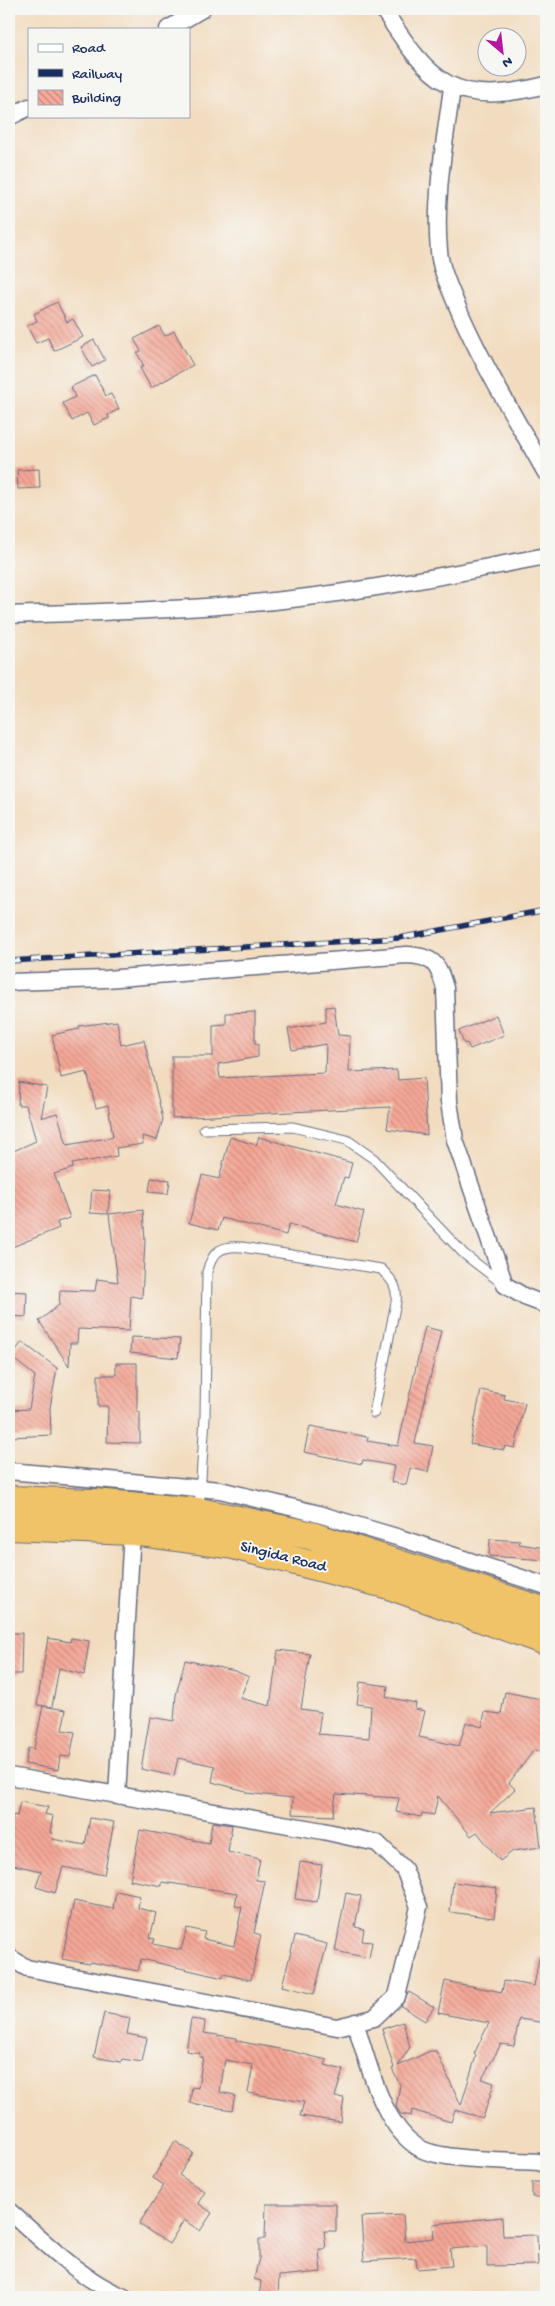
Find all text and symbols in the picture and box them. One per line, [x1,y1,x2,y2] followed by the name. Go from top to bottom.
[28,28,190,118] legend
[478,28,528,78] north arrow
[72,40,106,58] text: Road
[499,52,515,71] text: N
[72,66,123,84] text: Railway
[71,90,121,108] text: Building
[238,1538,330,1578] street label: Singida Road

